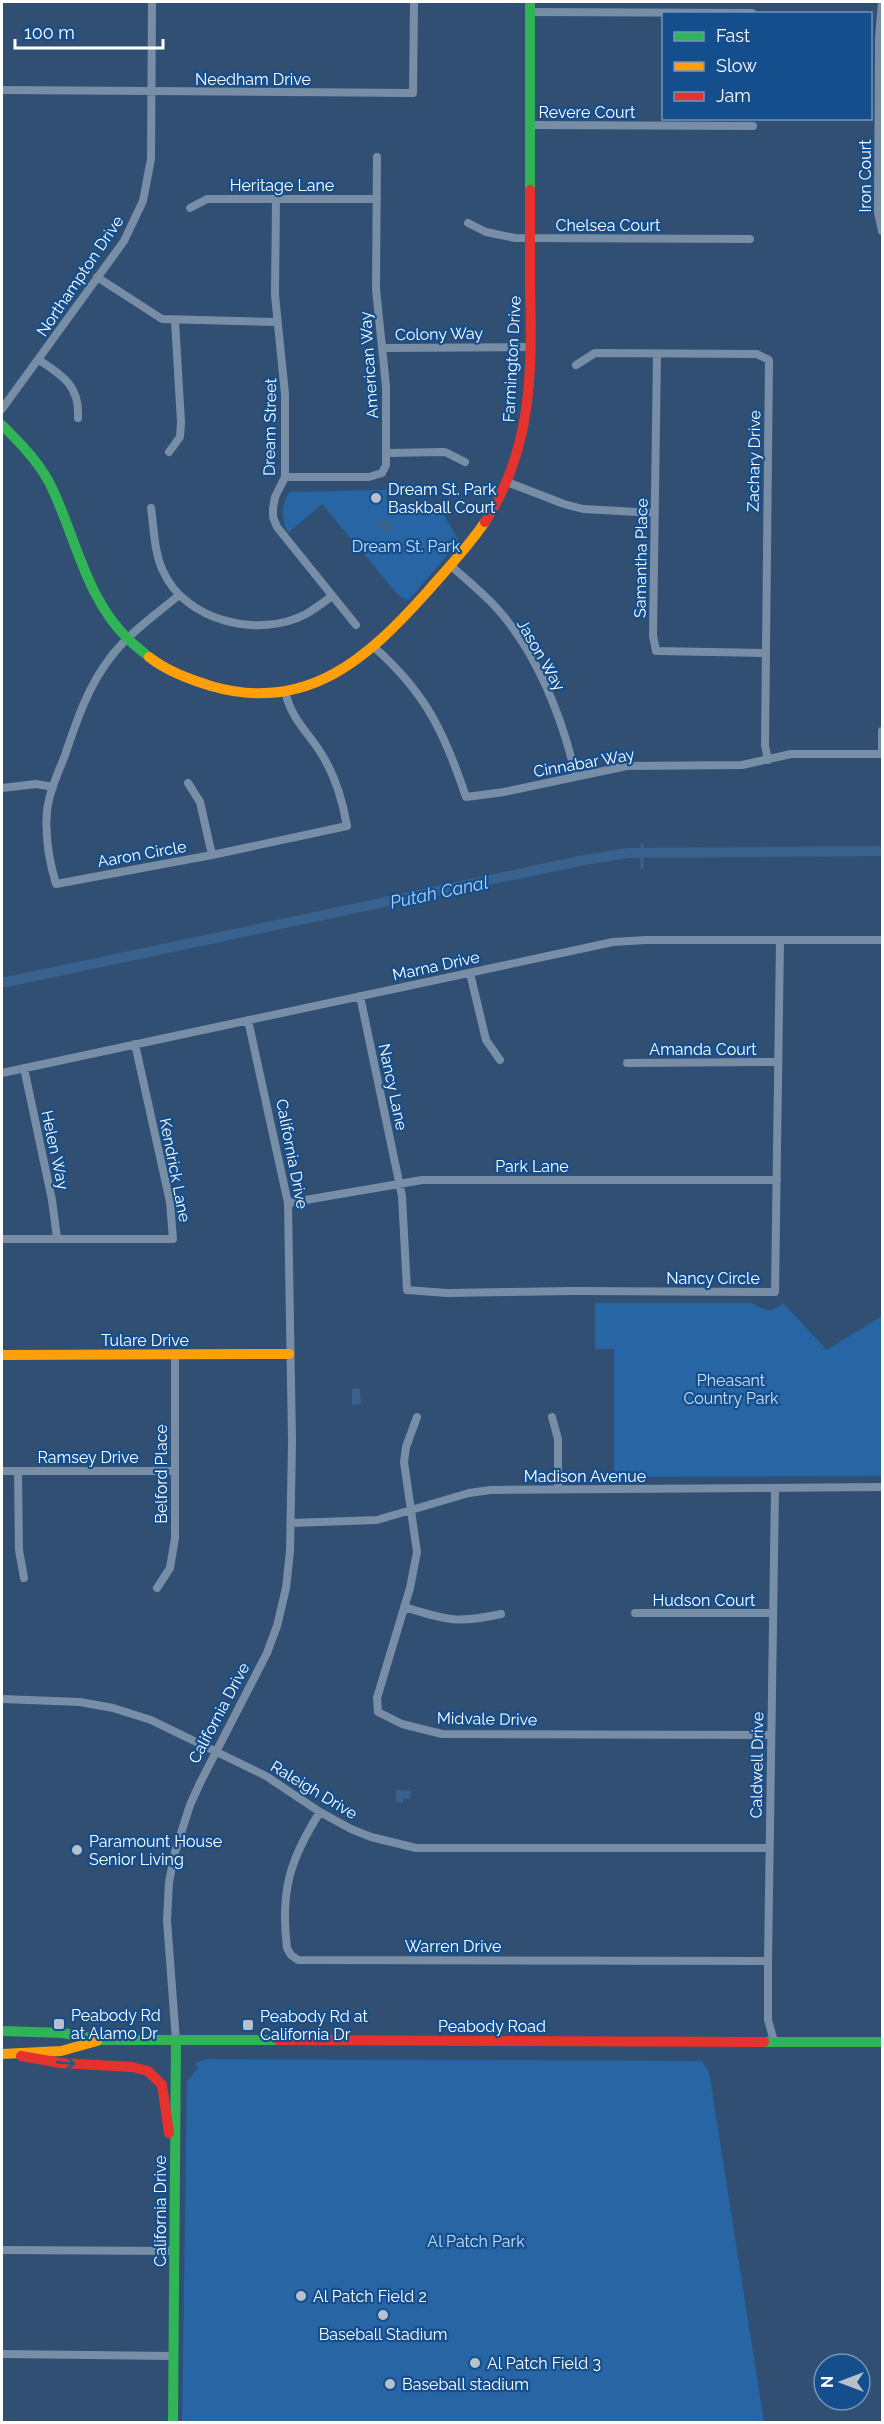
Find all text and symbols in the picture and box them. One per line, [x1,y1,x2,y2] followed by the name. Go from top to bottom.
[15,12,164,50] scale bar
[662,12,872,120] legend
[24,22,75,43] text: 100 m
[716,25,750,46] text: Fast
[716,55,757,76] text: Slow
[195,70,311,89] street label: Needham Drive
[716,85,751,106] text: Jam
[539,103,636,122] street label: Revere Court
[856,139,875,213] street label: Iron Court
[230,176,334,195] street label: Heritage Lane
[33,212,127,340] street label: Northampton Drive
[556,216,661,235] street label: Chelsea Court
[499,295,525,423] street label: Farmington Drive
[356,310,382,419] street label: American Way
[395,324,484,344] street label: Colony Way
[260,377,280,476] street label: Dream Street
[744,410,764,512] street label: Zachary Drive
[388,480,497,517] place label: Dream St. Park Baskball Court
[369,491,383,505] marker: Dream St. Park Baskball Court
[630,498,652,618] street label: Samantha Place
[352,537,461,556] park label: Dream St. Park
[513,616,569,694] street label: Jason Way
[532,745,636,781] street label: Cinnabar Way
[96,837,188,871] street label: Aaron Circle
[388,871,490,913] water label: Putah Canal
[391,947,481,985] street label: Marna Drive
[649,1040,757,1059] street label: Amanda Court
[375,1042,411,1132] street label: Nancy Lane
[272,1097,312,1211] street label: California Drive
[37,1109,73,1192] street label: Helen Way
[156,1116,194,1224] street label: Kendrick Lane
[495,1157,569,1176] street label: Park Lane
[666,1269,760,1288] street label: Nancy Circle
[101,1331,189,1350] street label: Tulare Drive
[683,1371,779,1408] park label: Pheasant Country Park
[152,1424,171,1524] street label: Belford Place
[37,1448,139,1467] street label: Ramsey Drive
[524,1467,646,1486] street label: Madison Avenue
[653,1591,756,1610] street label: Hudson Court
[184,1659,254,1767] street label: California Drive
[437,1709,537,1729] street label: Midvale Drive
[747,1712,767,1818] street label: Caldwell Drive
[267,1757,361,1823] street label: Raleigh Drive
[89,1832,222,1869] place label: Paramount House Senior Living
[70,1843,84,1857] marker: Paramount House Senior Living
[405,1937,501,1956] street label: Warren Drive
[71,2006,161,2043] place label: Peabody Rd at Alamo Dr
[260,2007,368,2044] place label: Peabody Rd at California Dr
[52,2017,66,2031] marker: Peabody Rd at Alamo Dr
[438,2017,546,2036] street label: Peabody Road
[241,2018,255,2032] marker: Peabody Rd at California Dr
[56,2058,76,2069] one-way arrow
[151,2155,170,2267] street label: California Drive
[427,2232,525,2251] park label: Al Patch Park
[313,2287,427,2306] place label: Al Patch Field 2
[294,2289,308,2303] marker: Al Patch Field 2
[376,2308,390,2322] marker: Baseball Stadium
[319,2325,447,2344] place label: Baseball Stadium
[812,2352,872,2412] north arrow
[487,2354,601,2373] place label: Al Patch Field 3
[468,2356,482,2370] marker: Al Patch Field 3
[402,2375,529,2394] place label: Baseball stadium
[818,2376,837,2388] text: N
[383,2377,397,2391] marker: Baseball stadium

